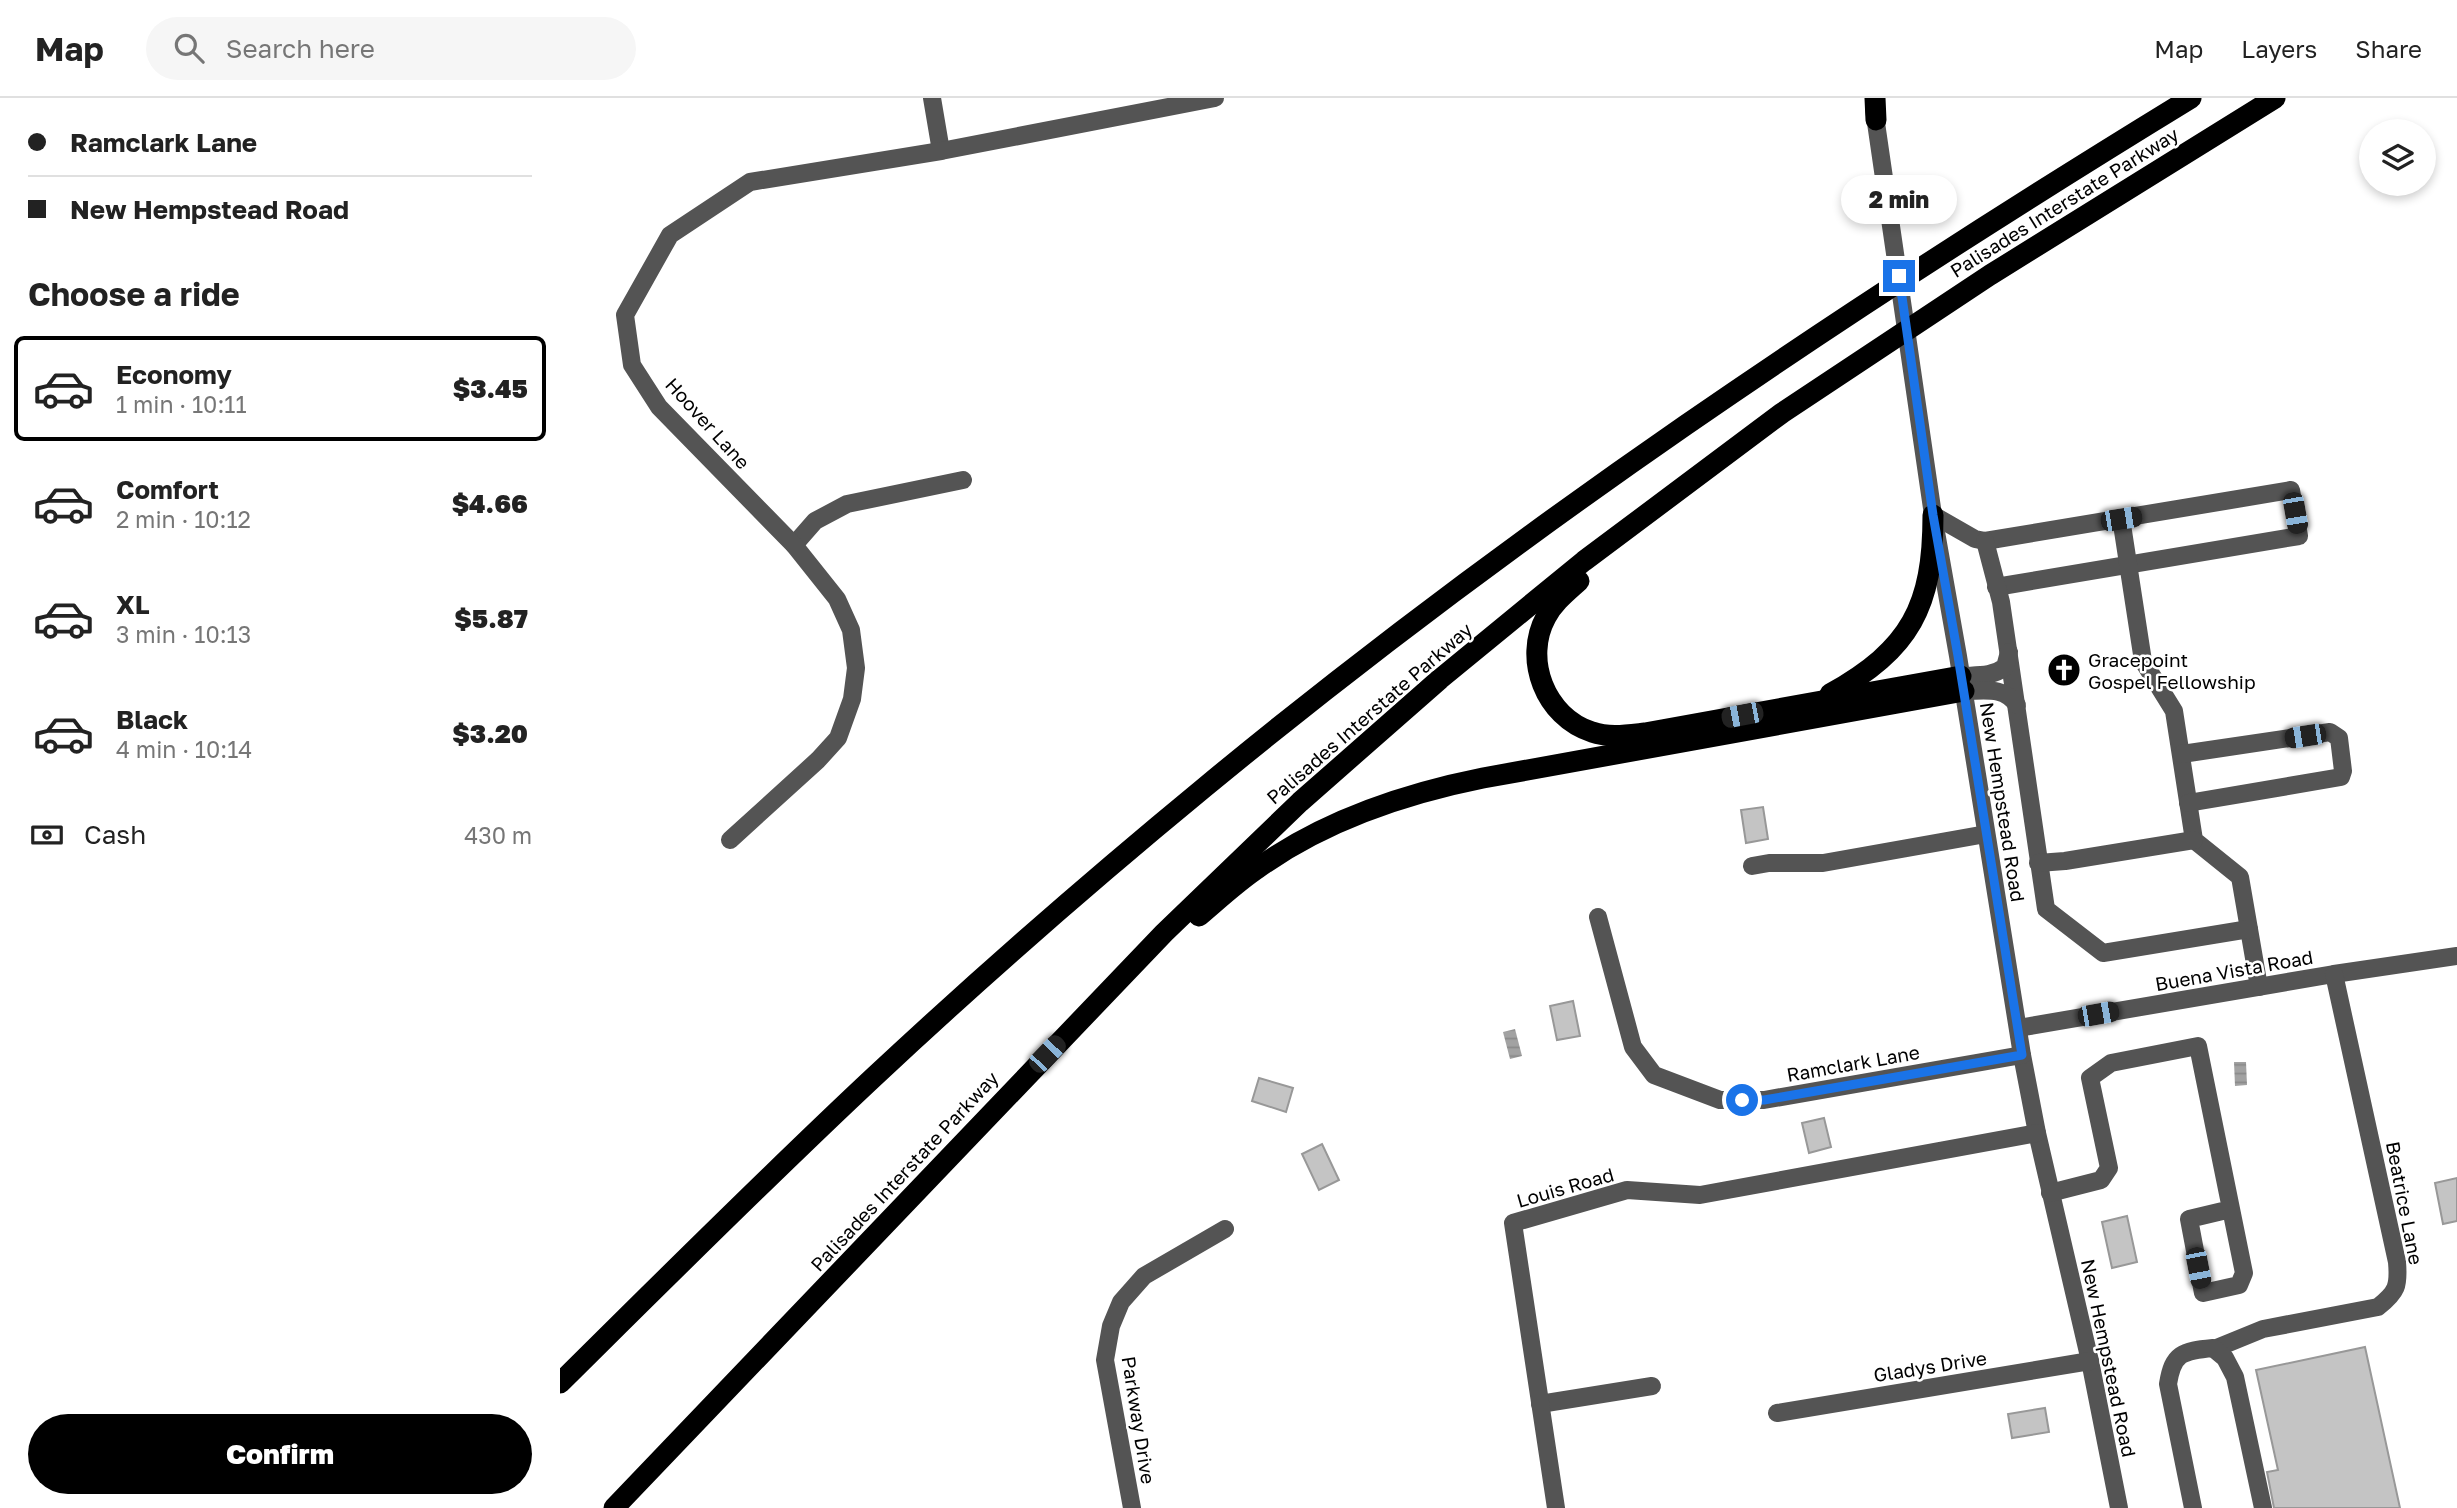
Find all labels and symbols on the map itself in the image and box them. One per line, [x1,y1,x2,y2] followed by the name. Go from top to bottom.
[1946,122,2183,282] street label: Palisades Interstate Parkway
[1841,174,1957,223] callout: 2 min
[1883,260,1915,292] route end
[661,373,755,473] street label: Hoover Lane
[2282,490,2309,536] car
[2099,505,2144,533] car
[1261,617,1477,809] street label: Palisades Interstate Parkway
[2088,648,2256,693] place label: Gracepoint Gospel Fellowship
[2045,651,2083,689] church icon: Gracepoint Gospel Fellowship
[1720,701,1765,729] car
[1976,701,2030,903] street label: New Hempstead Road
[2283,722,2328,750] car
[2153,945,2315,995] street label: Buena Vista Road
[2076,1000,2121,1028] car
[1025,1032,1070,1076] car
[1785,1040,1921,1086] street label: Ramclark Lane
[805,1066,1003,1276] street label: Palisades Interstate Parkway
[1726,1084,1758,1116] route start
[2382,1139,2428,1267] street label: Beatrice Lane
[1514,1162,1616,1212] street label: Louis Road
[2184,1245,2213,1291] car
[2077,1257,2141,1459] street label: New Hempstead Road
[1872,1346,1988,1386] street label: Gladys Drive
[1118,1354,1160,1486] street label: Parkway Drive

